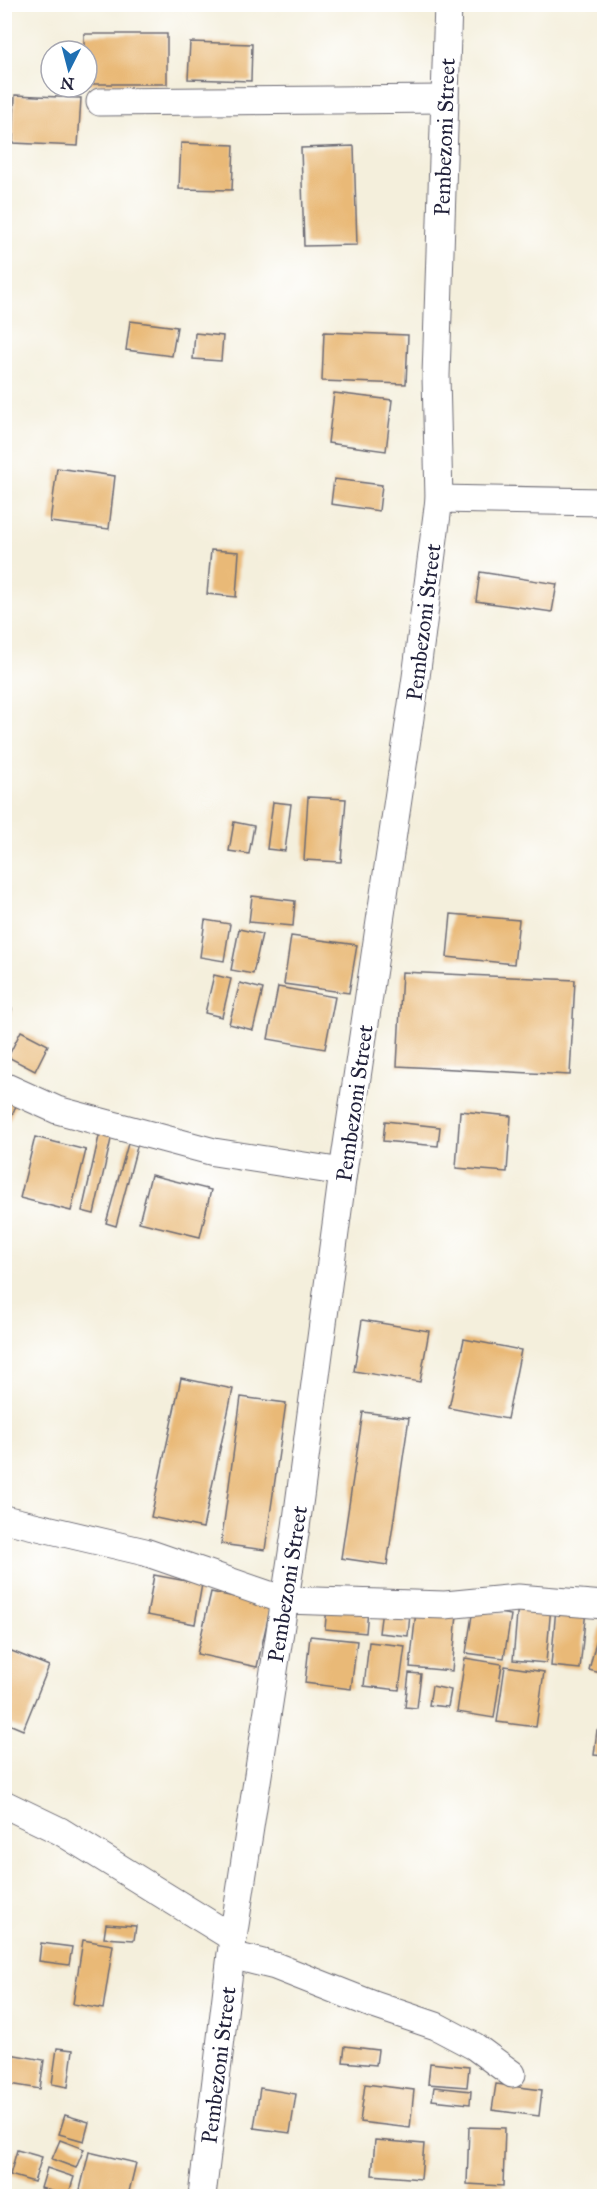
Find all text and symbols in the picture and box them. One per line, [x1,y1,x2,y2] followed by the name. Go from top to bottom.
[39,39,99,99] north arrow
[428,57,461,217] street label: Pembezoni Street
[59,73,75,94] text: N
[400,542,447,702] street label: Pembezoni Street
[330,1023,379,1183] street label: Pembezoni Street
[262,1504,313,1664] street label: Pembezoni Street
[195,1985,242,2145] street label: Pembezoni Street

